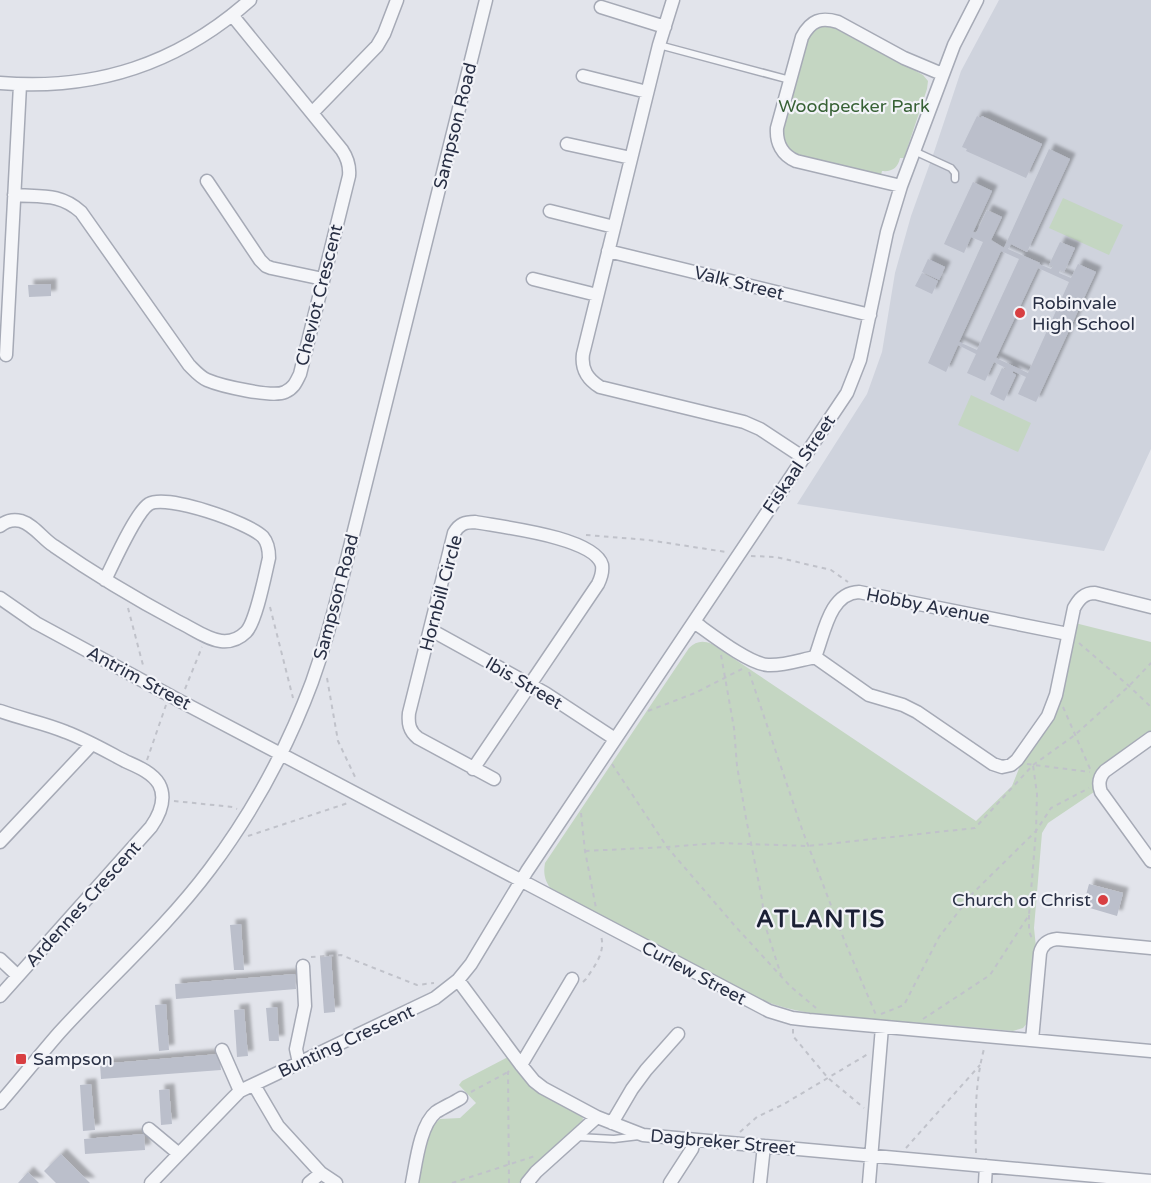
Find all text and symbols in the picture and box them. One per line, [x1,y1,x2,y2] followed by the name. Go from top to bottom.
[429,60,481,192] street label: Sampson Road
[778,95,930,117] park label: Woodpecker Park
[291,222,347,368] street label: Cheviot Crescent
[692,261,786,305] street label: Valk Street
[1032,292,1135,335] place label: Robinvale High School
[1013,306,1027,320] marker: Robinvale High School
[758,410,840,518] street label: Fiskaal Street
[309,532,363,662] street label: Sampson Road
[415,532,467,654] street label: Hornbill Circle
[864,583,992,629] street label: Hobby Avenue
[83,641,195,715] street label: Antrim Street
[481,652,567,714] street label: Ibis Street
[21,836,145,972] street label: Ardennes Crescent
[952,889,1091,911] place label: Church of Christ
[1096,893,1110,907] marker: Church of Christ
[756,905,886,934] district label: ATLANTIS
[638,936,750,1010] street label: Curlew Street
[274,1000,418,1082] street label: Bunting Crescent
[33,1048,113,1070] place label: Sampson
[14,1052,28,1066] marker: Sampson
[649,1125,797,1159] street label: Dagbreker Street

